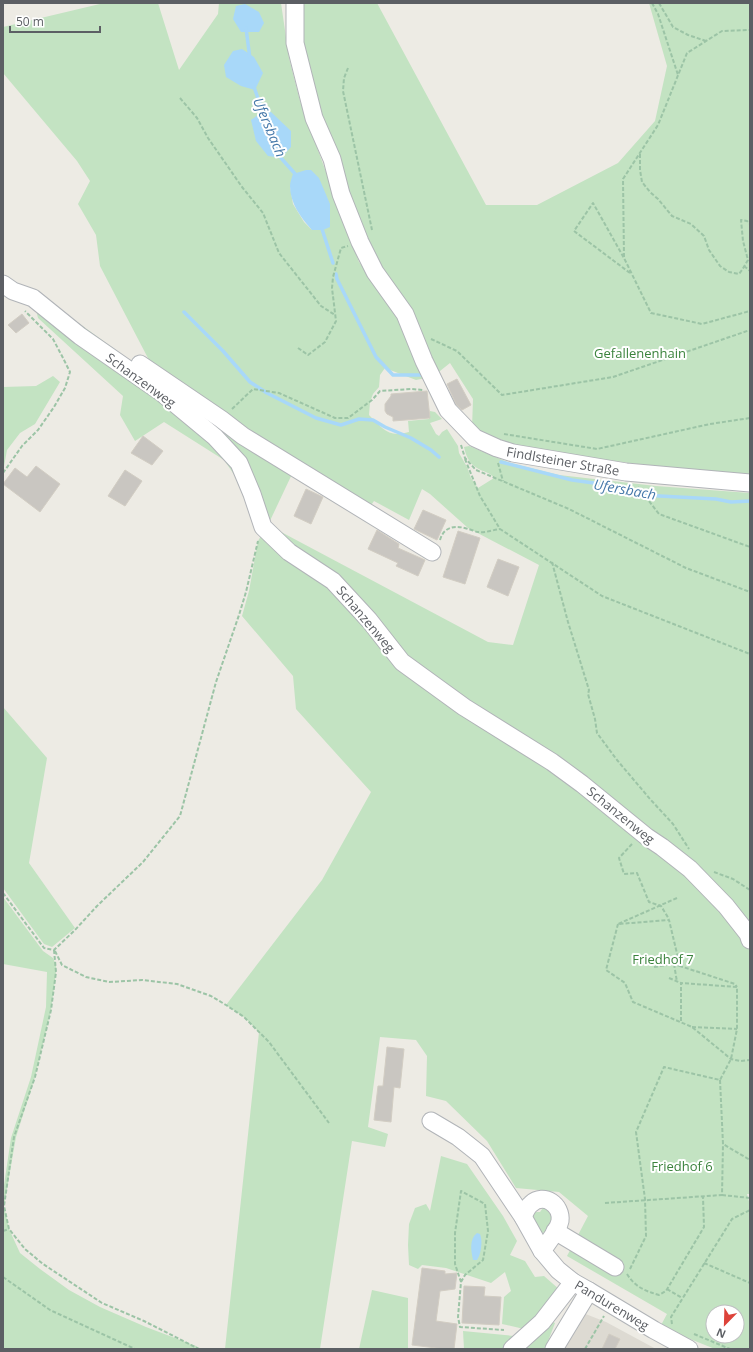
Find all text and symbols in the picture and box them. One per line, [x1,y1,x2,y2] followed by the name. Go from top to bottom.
[10,8,100,34] scale bar
[16,13,44,30] text: 50 m
[249,94,291,160] water label: Ufersbach
[594,344,686,362] park label: Gefallenenhain
[102,349,180,411] street label: Schanzenweg
[505,442,621,480] street label: Findlsteiner Straße
[592,474,658,504] water label: Ufersbach
[333,582,399,656] street label: Schanzenweg
[583,782,659,848] street label: Schanzenweg
[632,950,694,968] park label: Friedhof 7
[651,1157,713,1175] park label: Friedhof 6
[571,1276,653,1334] street label: Pandurenweg
[705,1304,745,1344] north arrow
[714,1325,728,1342] text: N

